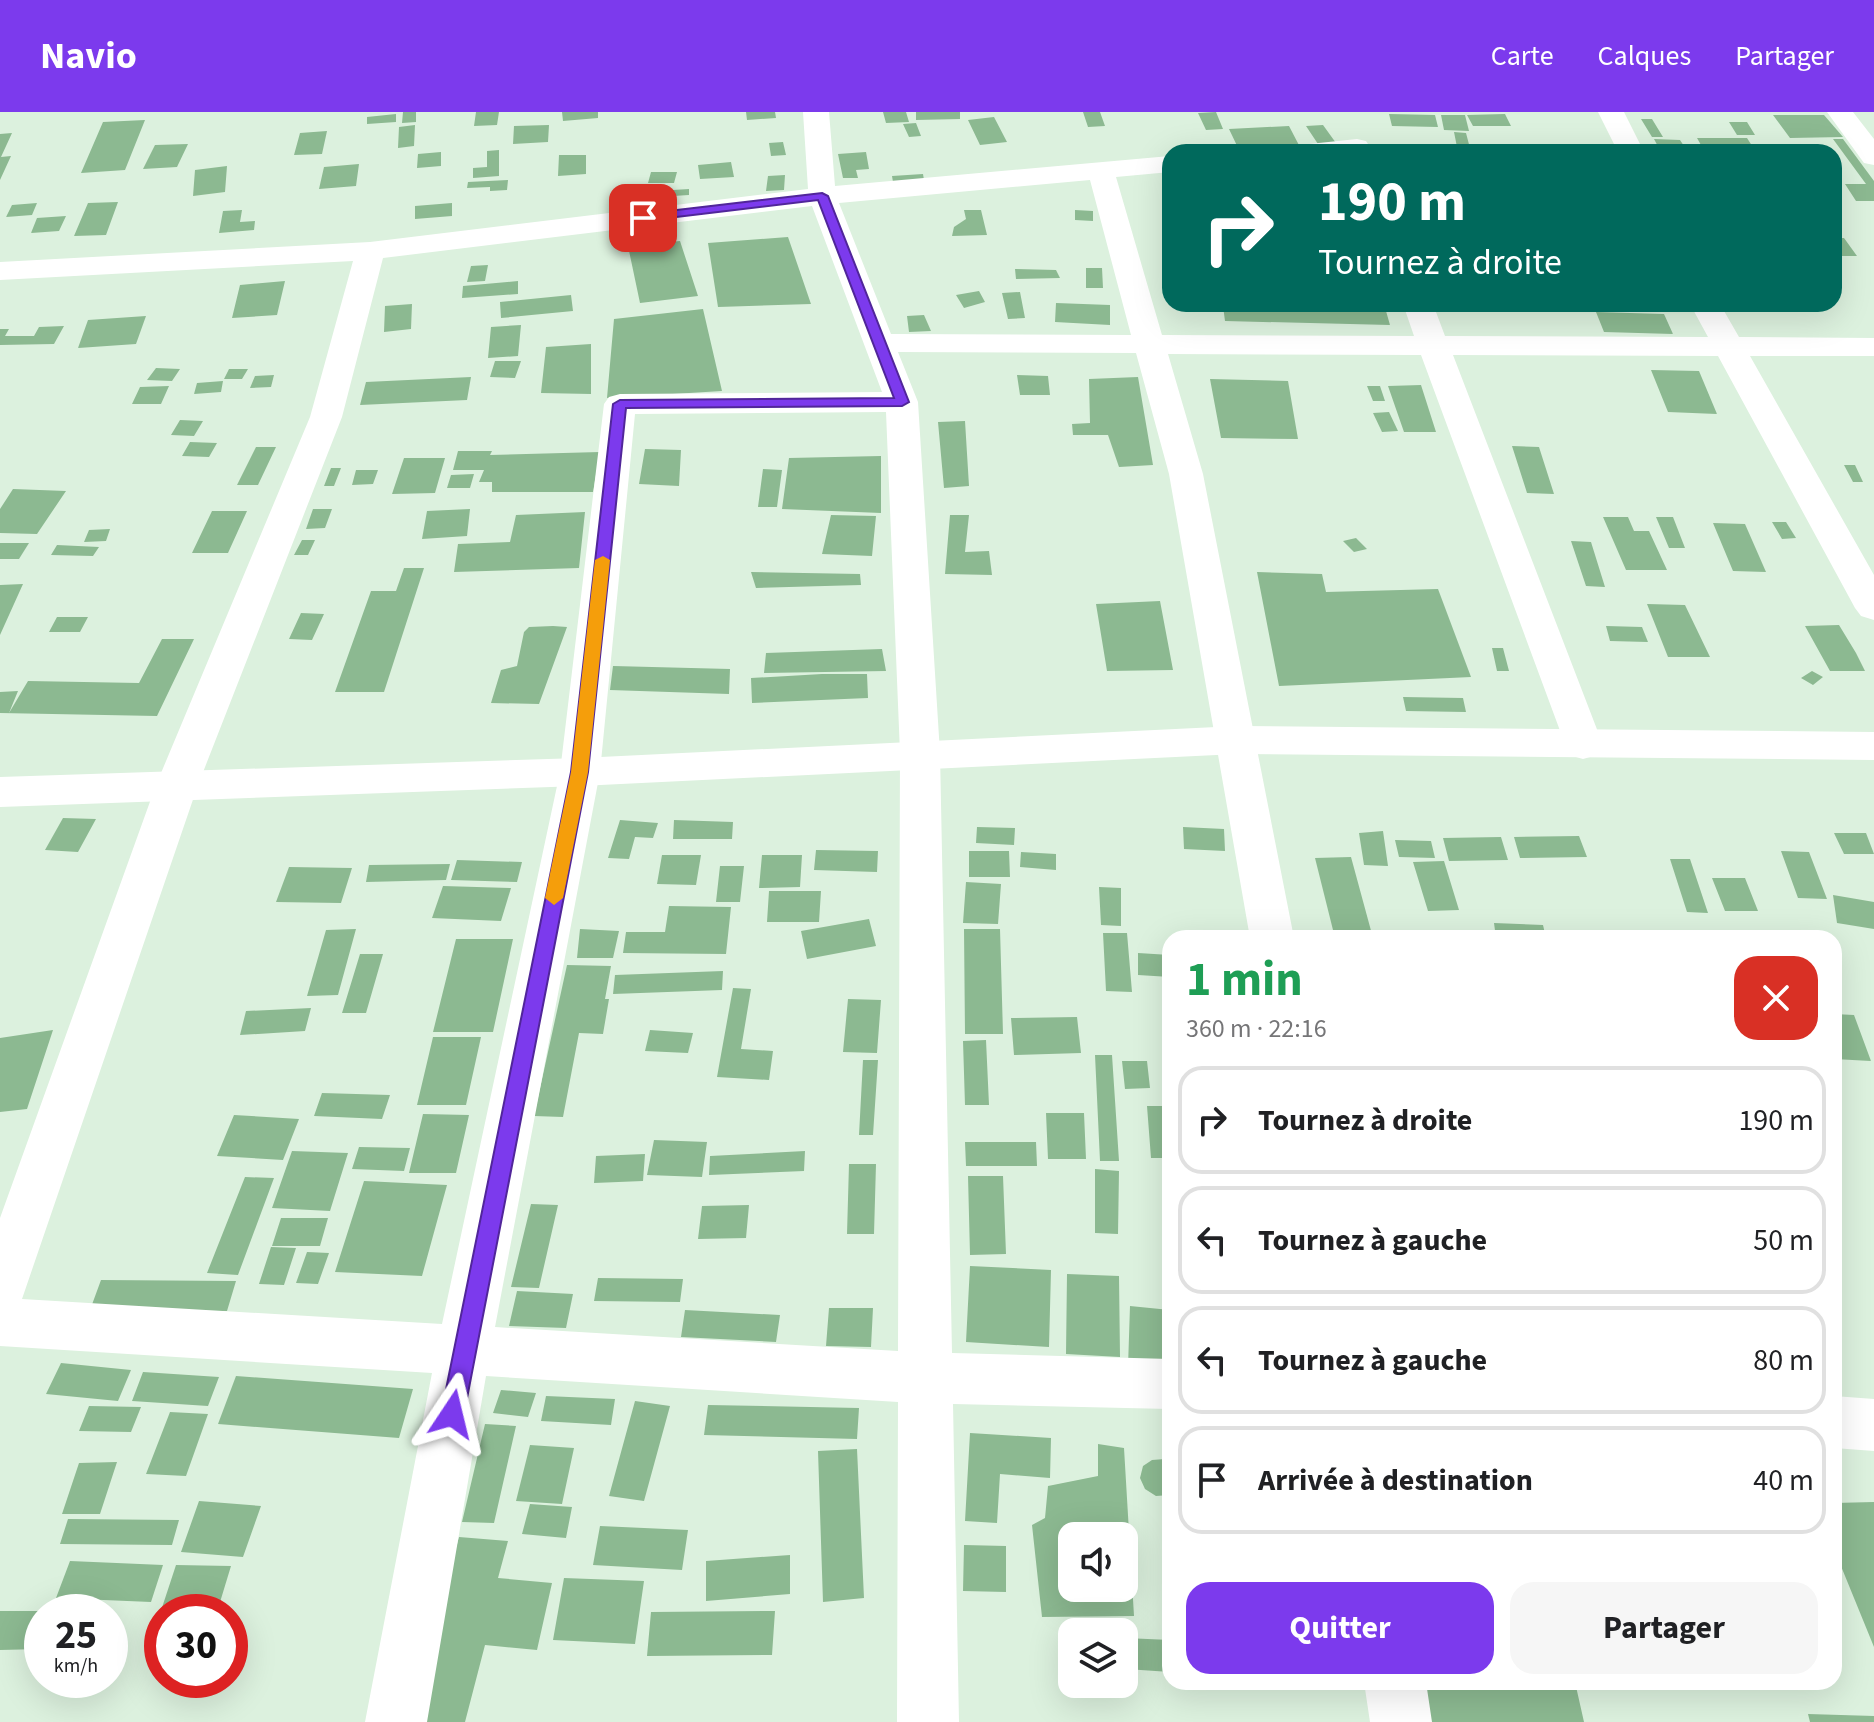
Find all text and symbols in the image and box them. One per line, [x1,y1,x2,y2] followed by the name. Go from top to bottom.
[40,29,137,83] text: Navio
[1491,36,1554,76] text: Carte
[1598,36,1691,76] text: Calques
[1735,36,1834,76] text: Partager
[1318,163,1466,242] text: 190 m
[1186,176,1290,280] icon: right
[609,184,677,252] pin
[621,196,665,240] icon: arrive
[1318,237,1562,288] text: Tournez à droite
[1186,946,1303,1014] text: 1 min
[1734,956,1818,1040] button: close
[1186,1010,1327,1047] text: 360 m · 22:16
[1190,1098,1234,1142] icon: right
[1258,1099,1472,1142] text: Tournez à droite
[1738,1099,1814,1142] text: 190 m
[1190,1218,1234,1262] icon: left
[1258,1219,1487,1262] text: Tournez à gauche
[1753,1219,1814,1262] text: 50 m
[1190,1338,1234,1382] icon: left
[1258,1339,1487,1382] text: Tournez à gauche
[1753,1339,1814,1382] text: 80 m
[410,1372,494,1456] position arrow
[1190,1458,1234,1502] icon: arrive
[1258,1459,1533,1502] text: Arrivée à destination
[1753,1459,1814,1502] text: 40 m
[1058,1522,1138,1698] map controls
[1058,1522,1138,1602] button: sound
[1186,1582,1494,1674] button: Quitter
[1510,1582,1818,1674] button: Partager
[144,1594,248,1698] speed limit sign: 30
[55,1607,97,1664] text: 25
[1058,1618,1138,1698] button: layers
[54,1652,98,1680] text: km/h

